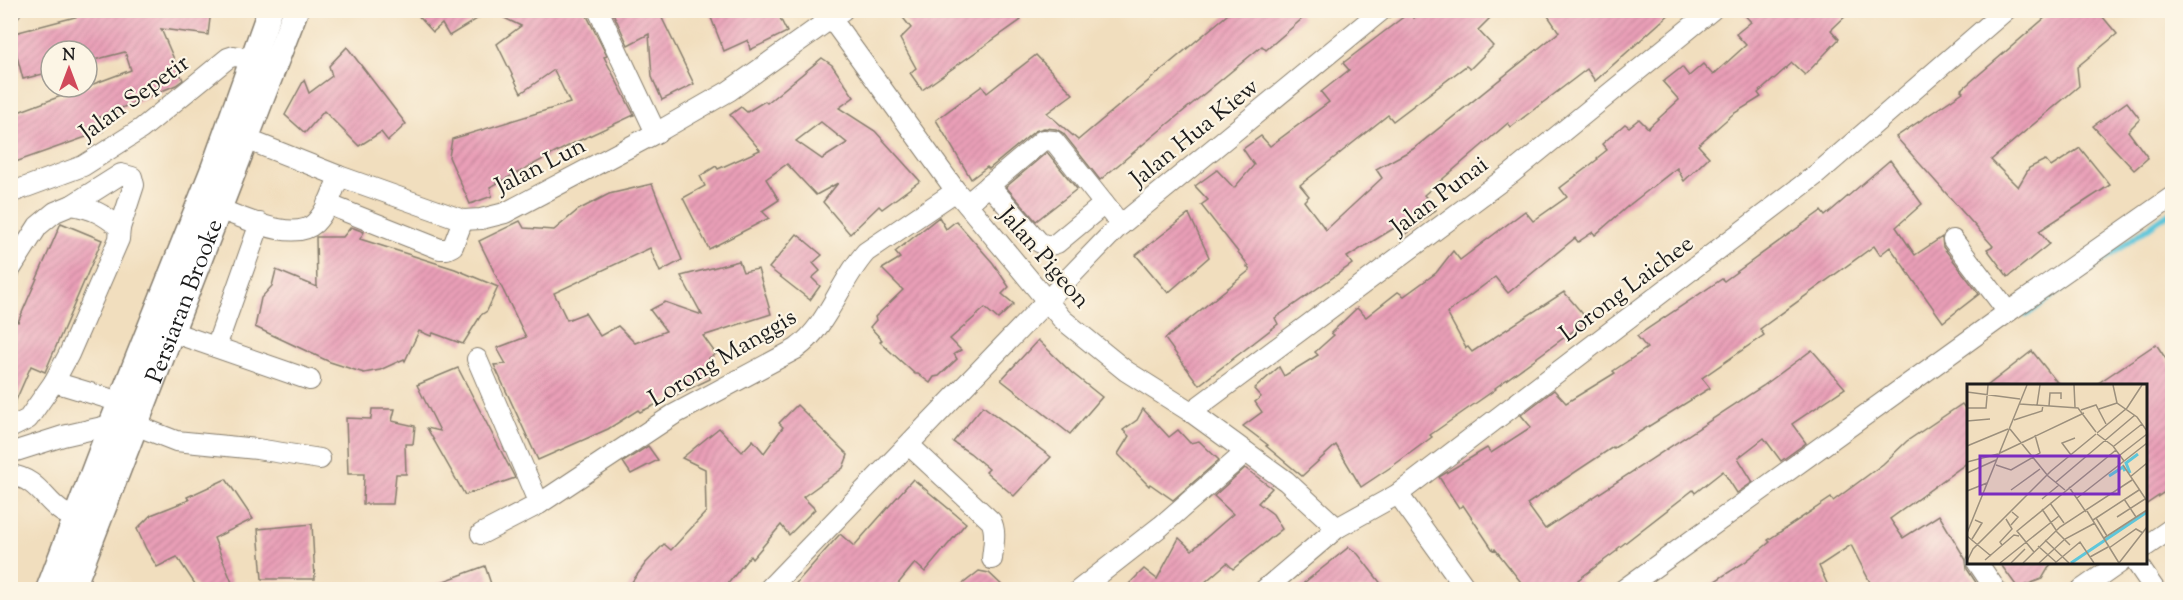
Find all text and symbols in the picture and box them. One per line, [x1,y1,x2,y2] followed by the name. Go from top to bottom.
[39,39,99,99] north arrow
[63,45,76,68] text: N
[72,47,197,151] street label: Jalan Sepetir
[1122,71,1267,197] street label: Jalan Hua Kiew
[488,129,592,205] street label: Jalan Lun
[1383,149,1496,246] street label: Jalan Punai
[988,198,1097,317] street label: Jalan Pigeon
[138,215,233,388] street label: Persiaran Brooke
[1553,228,1701,351] street label: Lorong Laichee
[643,301,803,416] street label: Lorong Manggis
[1967,384,2147,564] inset map

